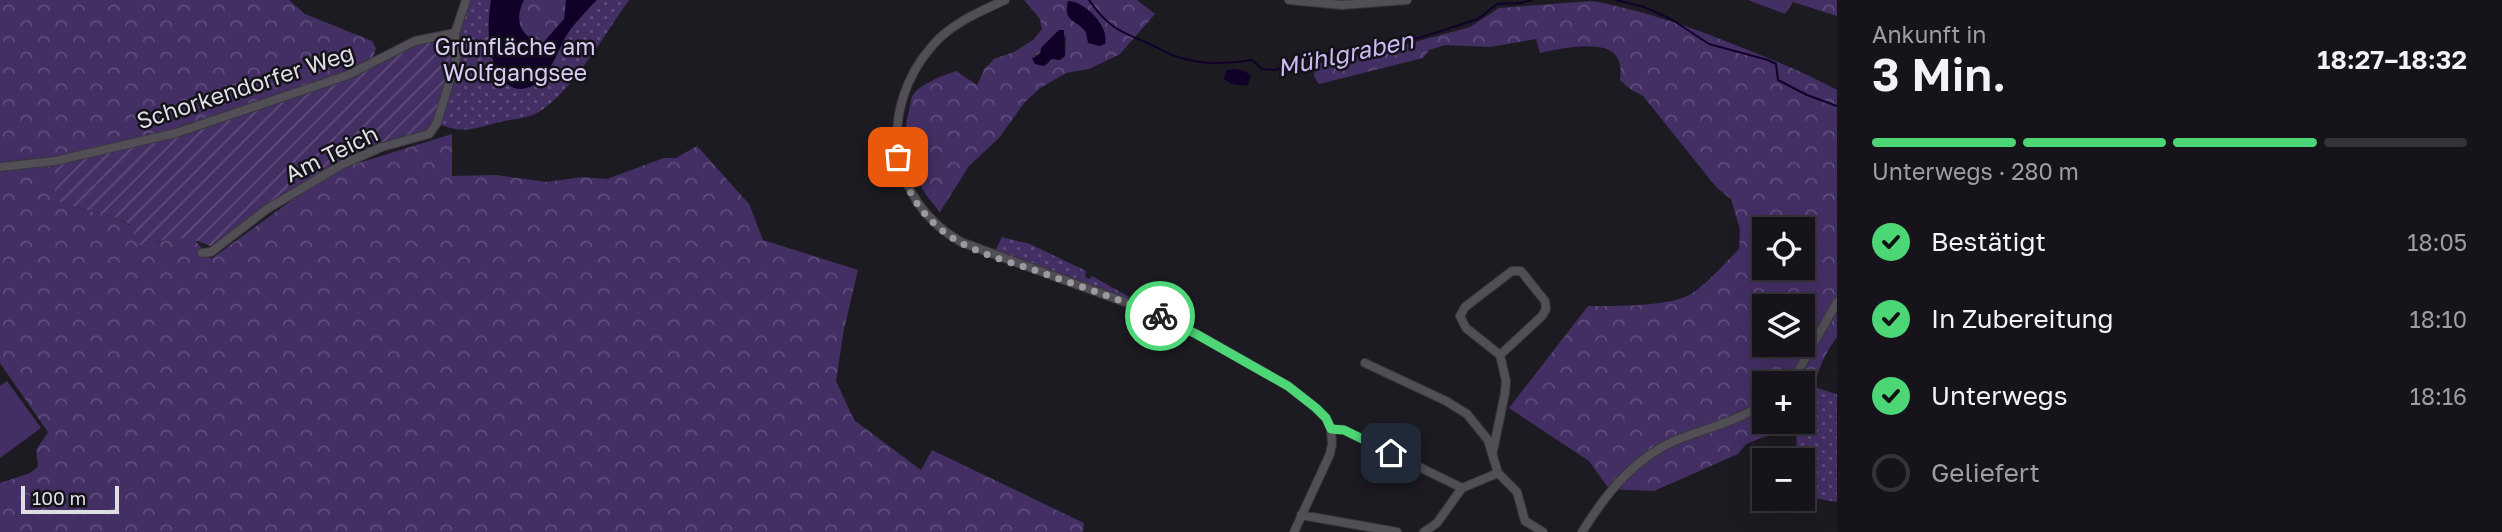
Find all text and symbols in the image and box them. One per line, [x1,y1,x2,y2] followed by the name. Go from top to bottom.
[1872,20,1987,48] text: Ankunft in
[1274,24,1417,83] water label: Mühlgraben
[434,32,596,86] park label: Grünfläche am Wolfgangsee
[133,38,357,134] street label: Schorkendorfer Weg
[2317,44,2467,75] text: 18:27–18:32
[1872,46,2006,101] text: 3 Min.
[280,119,382,187] street label: Am Teich
[868,127,928,187] pin
[879,138,917,176] icon: bag
[1872,157,2079,185] text: Unterwegs · 280 m
[1752,217,1815,511] map controls
[1752,217,1815,280] button: locate
[1872,223,1910,261] icon: check
[1931,226,2046,257] text: Bestätigt
[2407,228,2467,256] text: 18:05
[1125,281,1195,351] courier
[1752,294,1815,357] button: layers
[1141,297,1179,335] icon: bike
[1872,300,1910,338] icon: check
[1931,303,2114,334] text: In Zubereitung
[2410,305,2467,333] text: 18:10
[1752,371,1815,434] button: +
[1872,377,1910,415] icon: check
[1931,380,2068,411] text: Unterwegs
[2410,382,2467,410] text: 18:16
[1361,423,1421,483] pin
[1372,434,1410,472] icon: home
[1752,448,1815,511] button: −
[1931,457,2040,488] text: Geliefert
[21,483,119,515] scale bar
[32,486,86,509] text: 100 m

